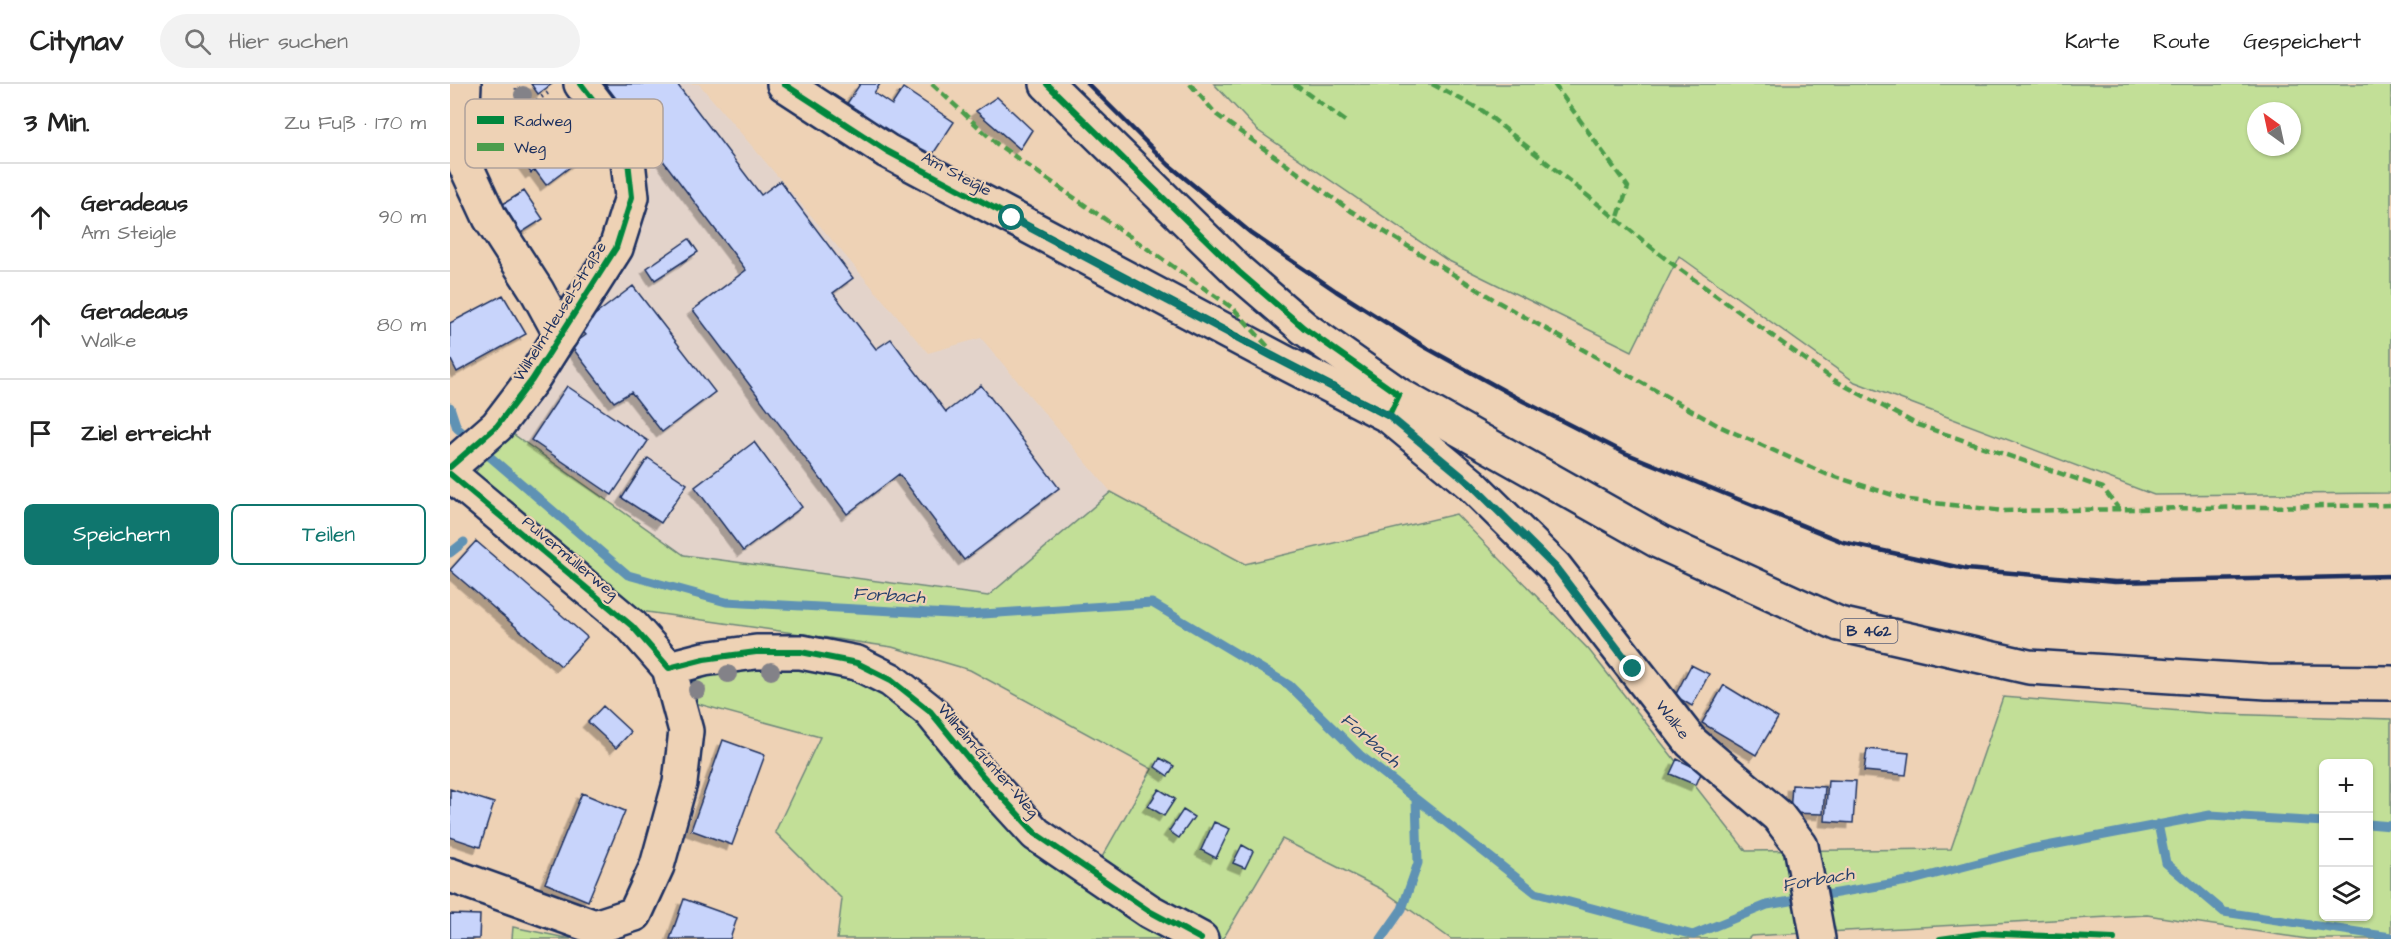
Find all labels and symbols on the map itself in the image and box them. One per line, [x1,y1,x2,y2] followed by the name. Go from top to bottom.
[465,99,663,168] legend
[2247,102,2301,156] north arrow
[514,110,572,133] text: Radweg
[514,137,546,160] text: Weg
[917,146,996,203] street label: Am Steigle
[998,204,1024,230] route start
[508,237,612,386] street label: Wilhelm-Heusel-Straße
[517,511,623,605] street label: Pulvermüllerweg
[852,581,927,610] water label: Forbach
[1840,619,1898,643] road number: B 462
[1619,655,1645,681] route end
[1650,696,1695,744] street label: Walke
[932,699,1044,823] street label: Wilhelm-Günter-Weg
[1335,707,1407,774] water label: Forbach
[1780,861,1857,898] water label: Forbach

